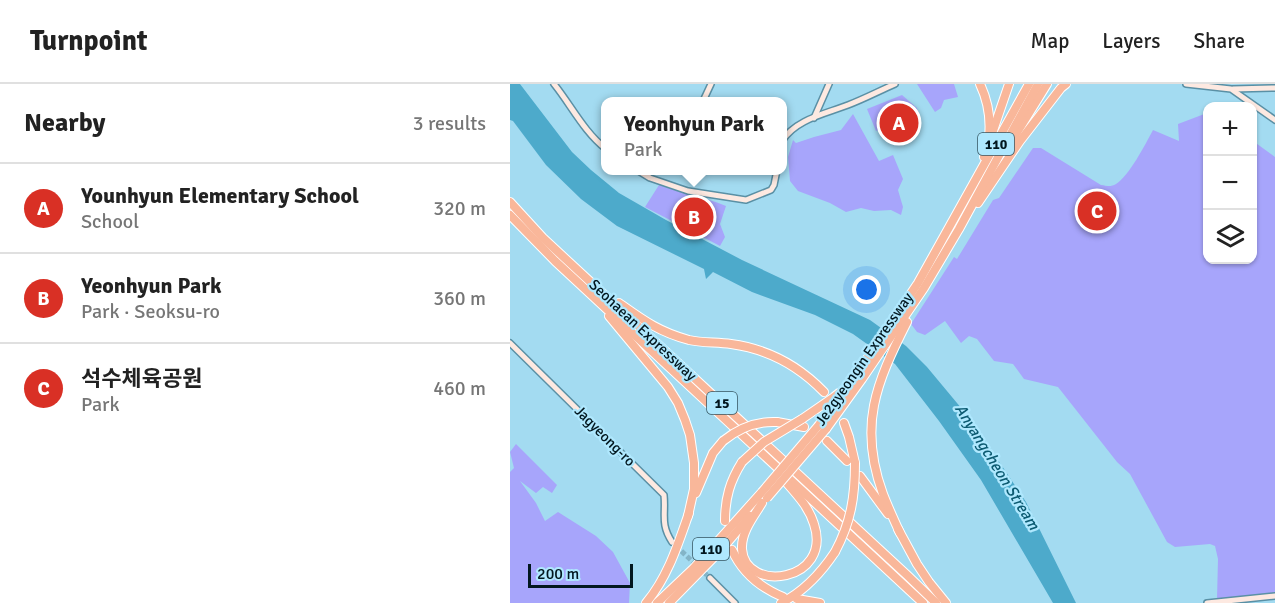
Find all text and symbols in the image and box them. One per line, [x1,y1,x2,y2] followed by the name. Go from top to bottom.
[30,24,147,58] text: Turnpoint
[1031,28,1069,54] text: Map
[1102,28,1160,54] text: Layers
[1193,28,1245,54] text: Share
[601,97,787,175] popup
[880,100,918,146] pin: A
[1203,102,1257,264] map controls
[1203,102,1257,156] button: +
[24,107,105,139] text: Nearby
[624,110,764,137] text: Yeonhyun Park
[413,111,486,136] text: 3 results
[978,133,1014,155] road number: 110
[624,137,662,162] text: Park
[1203,156,1257,210] button: −
[81,182,359,209] text: Younhyun Elementary School
[1078,188,1116,234] pin: C
[674,194,714,240] pin: B
[37,196,50,221] text: A
[433,196,486,221] text: 320 m
[81,209,139,234] text: School
[1203,210,1257,264] button: layers
[81,272,222,299] text: Yeonhyun Park
[852,275,881,304] your location
[586,276,700,384] street label: Seohaean Expressway
[37,286,50,311] text: B
[433,286,486,311] text: 360 m
[811,289,917,429] street label: Je2gyeongin Expressway
[81,299,220,324] text: Park · Seoksu-ro
[81,365,202,392] text: 석수체육공원
[37,376,50,401] text: C
[433,376,486,401] text: 460 m
[81,392,119,417] text: Park
[707,392,737,414] road number: 15
[950,400,1044,535] water label: Anyangcheon Stream
[571,402,639,470] street label: Jagyeong-ro
[693,538,729,560] road number: 110
[528,561,633,588] scale bar
[537,564,579,584] text: 200 m

